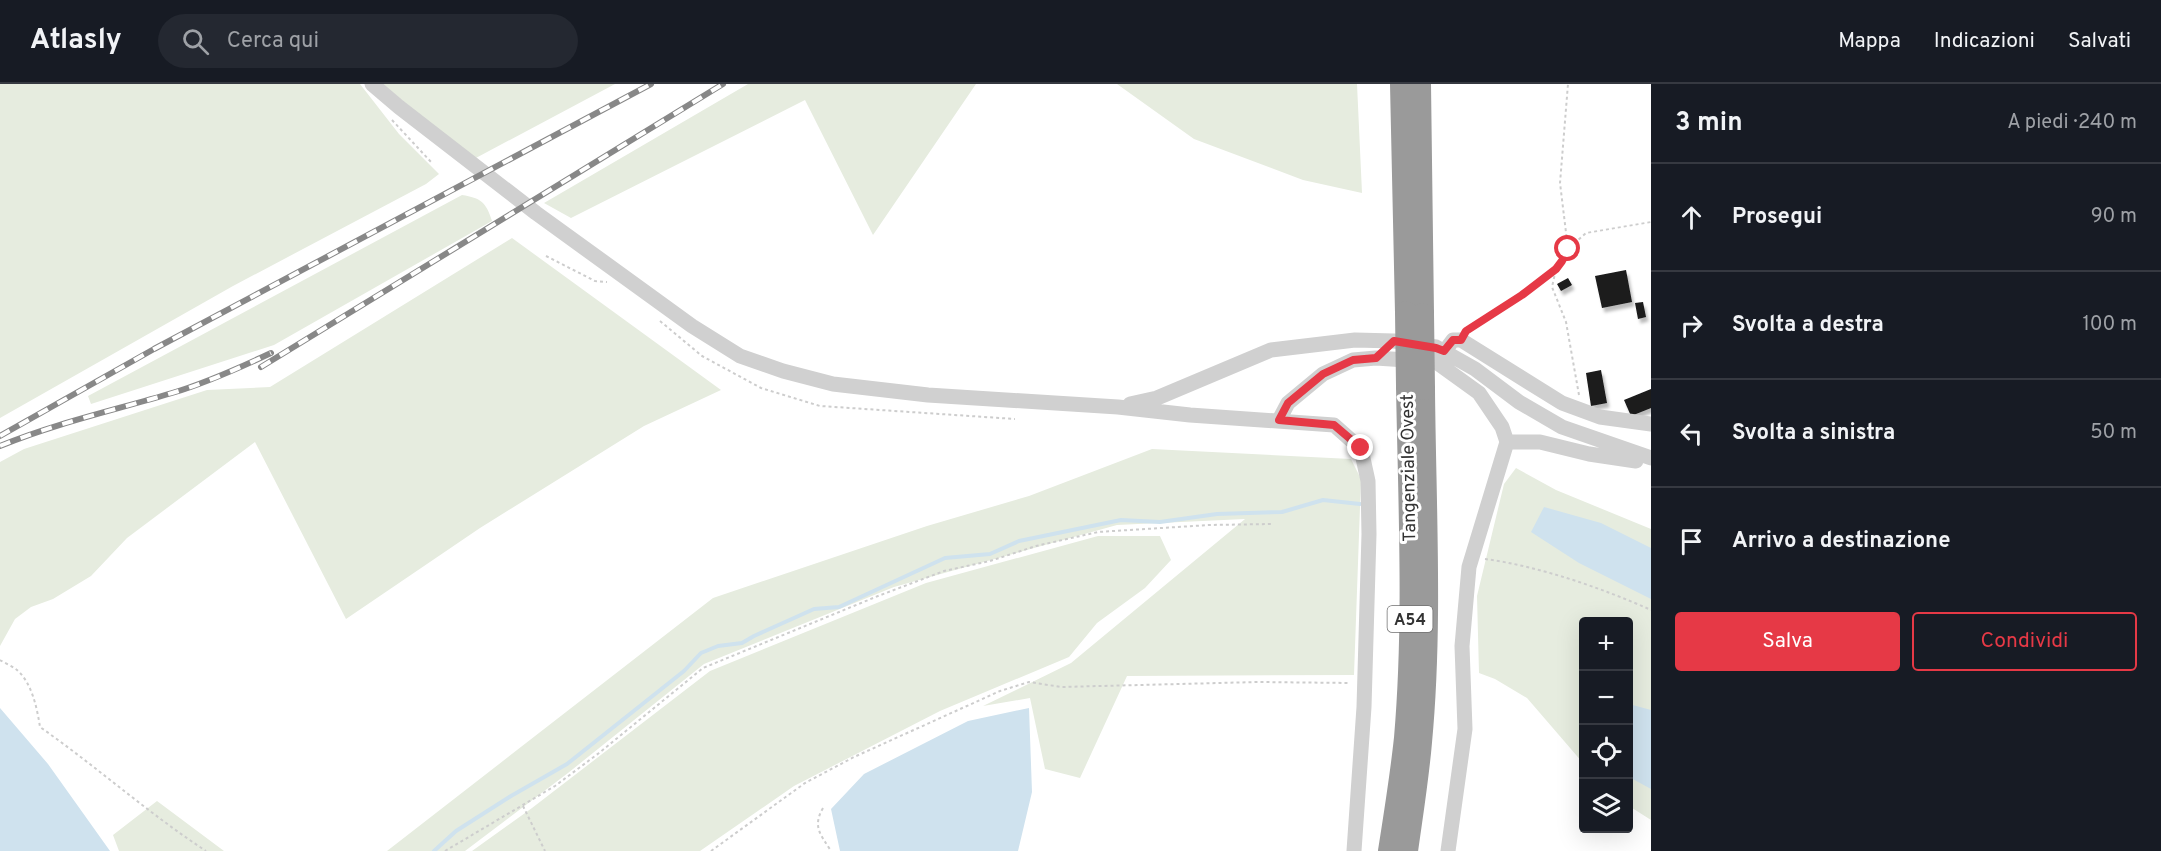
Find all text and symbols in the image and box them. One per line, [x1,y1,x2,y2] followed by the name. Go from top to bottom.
[158,14,578,68] search box
[30,23,122,59] text: Atlasly
[179,25,212,58] icon: search
[227,28,319,55] text: Cerca qui
[1838,28,1901,55] text: Mappa
[1934,28,2035,55] text: Indicazioni
[2068,28,2131,55] text: Salvati
[1675,107,1743,140] text: 3 min
[2007,110,2137,136] text: A piedi · 240 m
[1675,201,1708,234] icon: ahead
[1732,204,1822,231] text: Prosegui
[2091,204,2137,230] text: 90 m
[1554,235,1580,261] route start
[1675,309,1708,342] icon: right
[1732,312,1884,339] text: Svolta a destra
[2082,312,2137,338] text: 100 m
[1397,394,1422,542] street label: Tangenziale Ovest
[1675,417,1708,450] icon: left
[1732,420,1895,447] text: Svolta a sinistra
[2090,420,2137,446] text: 50 m
[1347,434,1373,460] route end
[1675,525,1708,558] icon: arrive
[1732,528,1950,555] text: Arrivo a destinazione
[1388,606,1432,632] road number: A54
[1675,612,1900,671] button: Salva
[1912,612,2137,671] button: Condividi
[1579,617,1633,833] map controls
[1579,617,1633,671] button: +
[1579,671,1633,725] button: −
[1579,725,1633,779] button: locate
[1579,779,1633,833] button: layers

